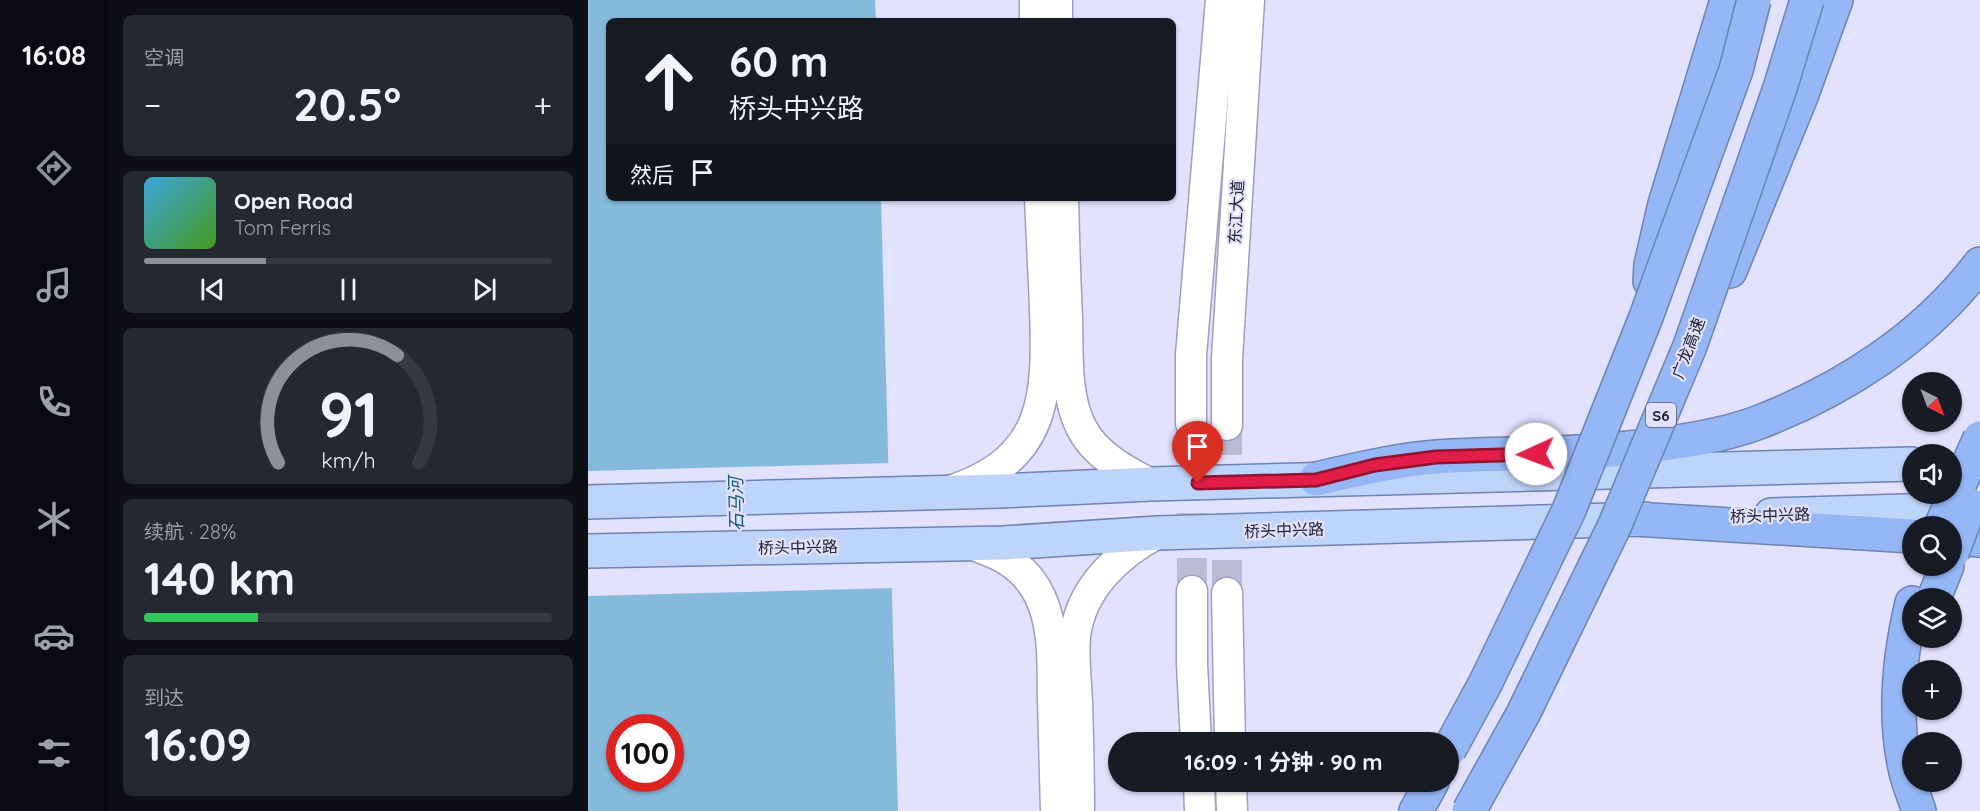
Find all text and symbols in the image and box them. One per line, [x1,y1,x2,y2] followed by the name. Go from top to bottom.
[729,35,829,88] text: 60 m
[22,38,86,72] text: 16:08
[630,42,708,120] icon: ahead
[144,45,184,70] text: 空调
[293,76,401,132] text: 20.5°
[144,84,161,125] text: −
[533,84,552,125] text: +
[729,91,864,125] text: 桥头中兴路
[33,147,75,189] icon: directions
[686,156,719,189] icon: arrive
[630,161,674,189] text: 然后
[1224,180,1248,244] street label: 东江大道
[234,187,353,215] text: Open Road
[234,215,331,240] text: Tom Ferris
[33,264,75,306] icon: music
[196,273,229,306] icon: previous
[332,273,365,306] icon: pause
[468,273,501,306] icon: next
[1667,315,1709,381] street label: 广龙高速
[1902,372,1962,432] north arrow
[1902,372,1962,792] map controls
[318,375,378,453] text: 91
[33,381,75,423] icon: phone
[1646,403,1676,427] road number: S6
[1172,421,1223,483] pin
[1504,422,1568,486] position arrow
[1181,430,1214,463] icon: arrive
[1902,444,1962,504] button: sound
[321,447,375,473] text: km/h
[724,474,748,531] water label: 石马河
[33,498,75,540] icon: climate
[1730,504,1810,526] street label: 桥头中兴路
[1902,516,1962,576] button: search
[144,519,236,544] text: 续航 · 28%
[1244,519,1324,541] street label: 桥头中兴路
[758,536,838,558] street label: 桥头中兴路
[144,550,295,606] text: 140 km
[1902,588,1962,648] button: layers
[33,615,75,657] icon: car
[1902,660,1962,720] button: +
[144,685,184,710] text: 到达
[606,714,684,792] speed limit sign: 100
[144,716,252,772] text: 16:09
[33,732,75,774] icon: filters
[1902,732,1962,792] button: −
[1184,748,1383,776] text: 16:09 · 1 分钟 · 90 m

